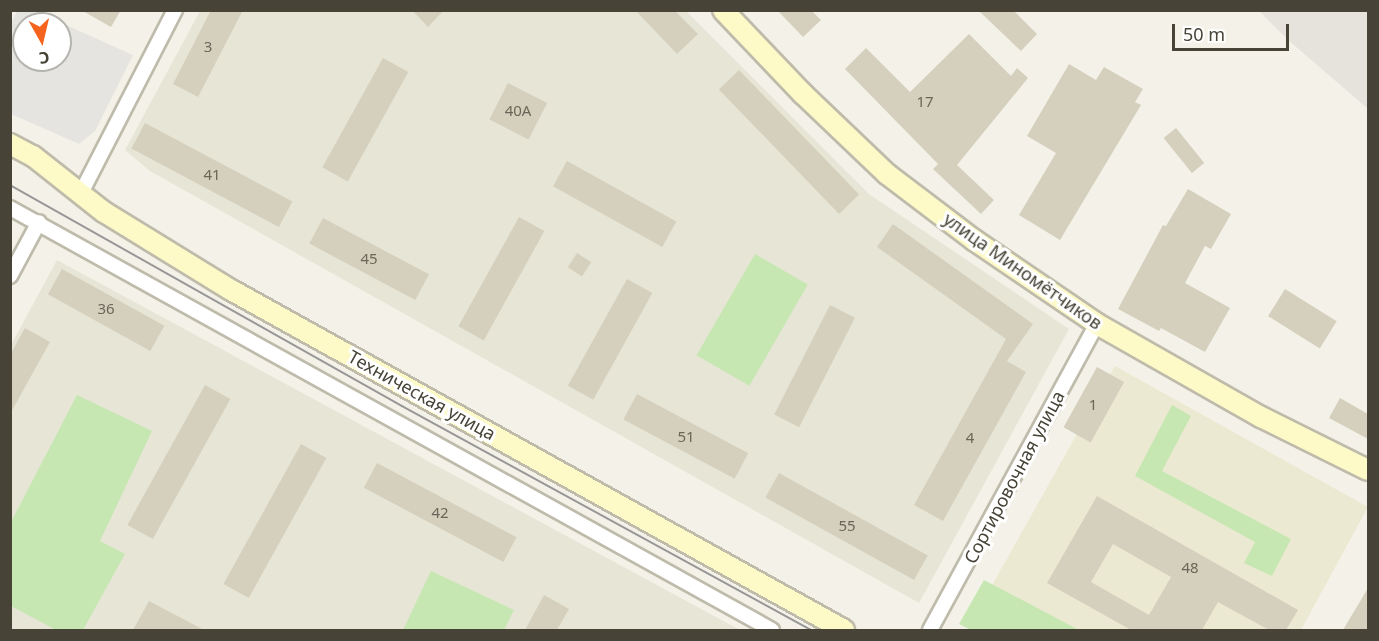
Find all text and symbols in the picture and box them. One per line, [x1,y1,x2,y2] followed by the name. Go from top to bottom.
[12,12,72,72] north arrow
[1175,12,1292,50] scale bar
[1183,22,1225,46] text: 50 m
[204,38,212,56] house number: 3
[38,46,51,69] text: С
[916,93,934,111] house number: 17
[505,102,531,120] house number: 40А
[203,166,221,184] house number: 41
[940,208,1106,334] street label: улица Миномётчиков
[360,250,378,268] house number: 45
[97,300,115,318] house number: 36
[345,346,499,444] street label: Техническая улица
[959,387,1069,567] street label: Сортировочная улица
[1089,396,1097,414] house number: 1
[677,428,695,446] house number: 51
[966,429,974,447] house number: 4
[431,504,449,522] house number: 42
[838,517,856,535] house number: 55
[1181,559,1199,577] house number: 48

